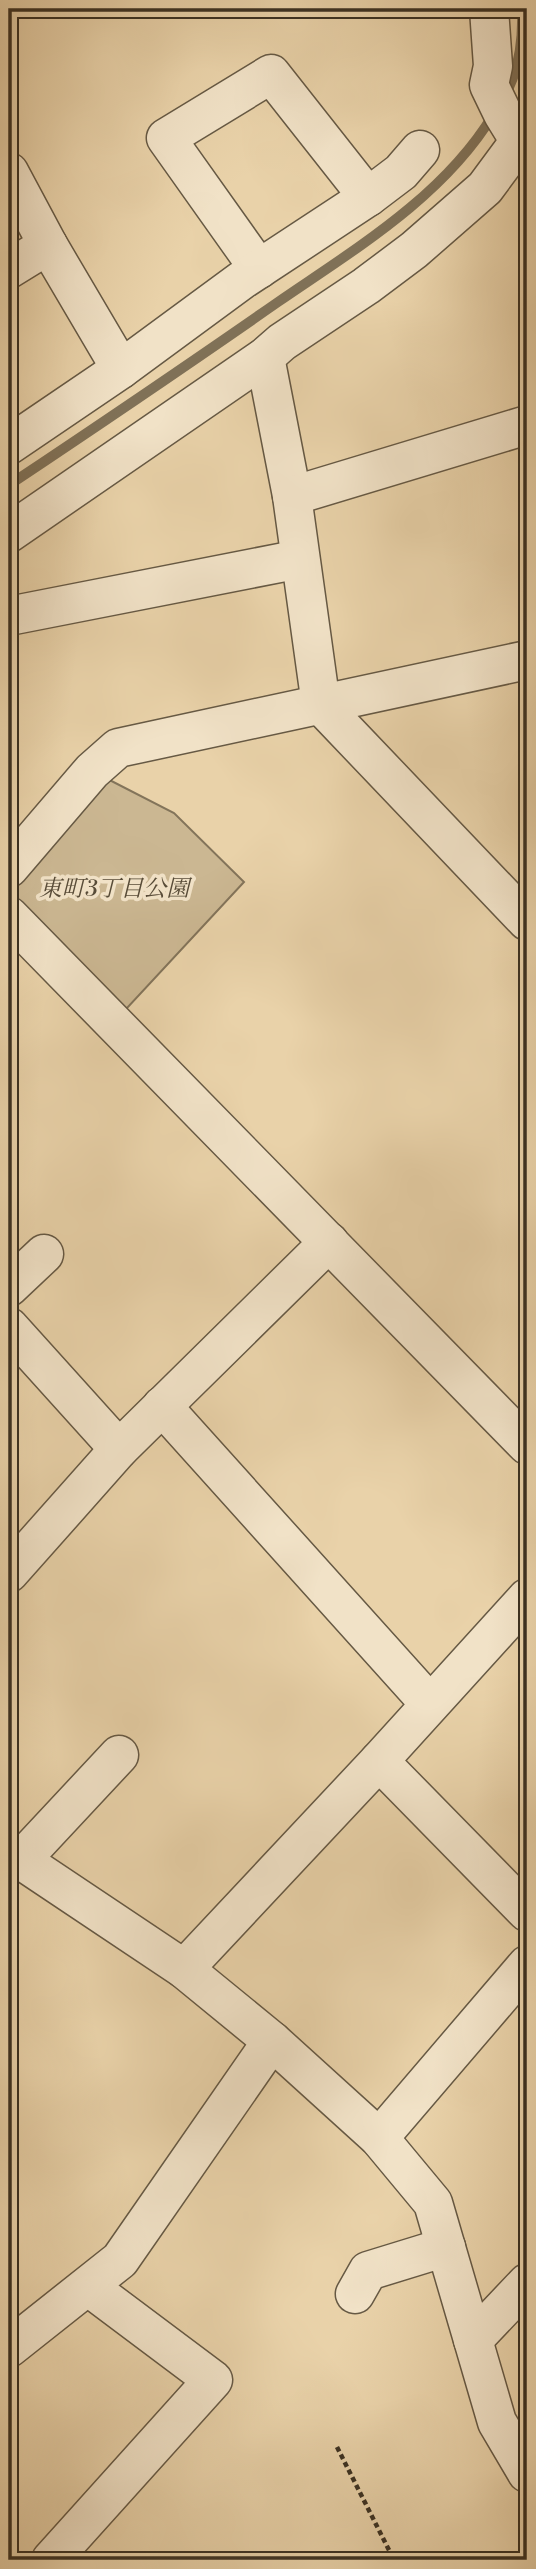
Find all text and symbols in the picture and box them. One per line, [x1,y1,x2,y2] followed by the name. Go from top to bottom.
[39,875,193,903] park label: 東町3丁目公園

